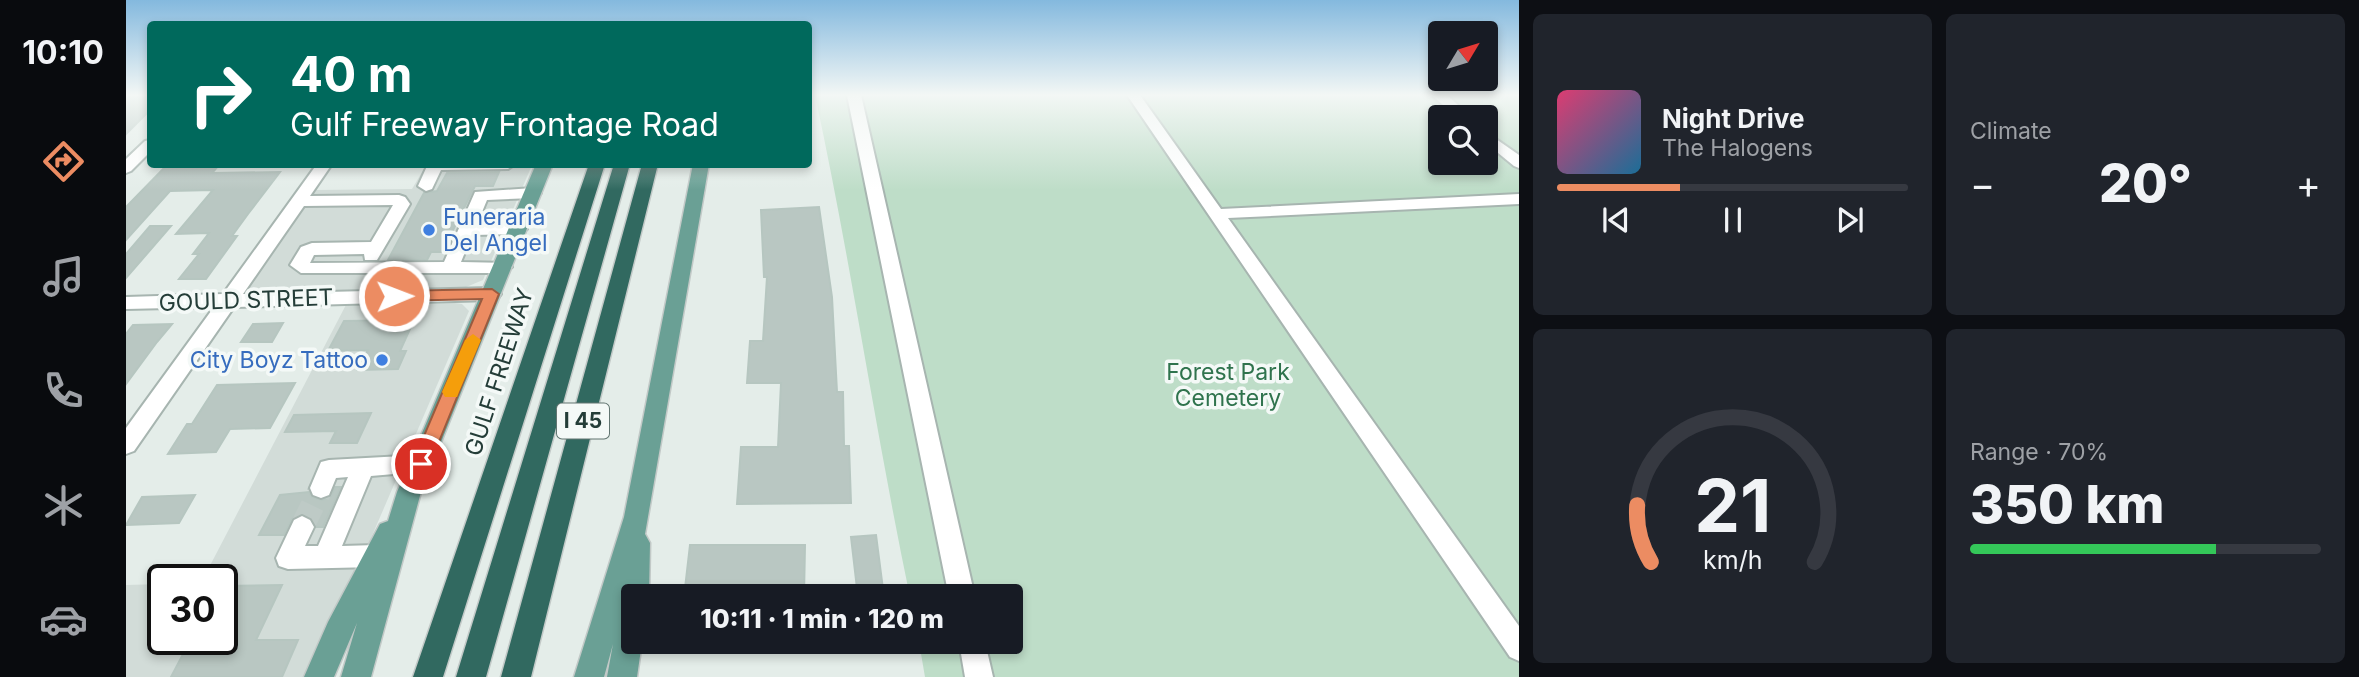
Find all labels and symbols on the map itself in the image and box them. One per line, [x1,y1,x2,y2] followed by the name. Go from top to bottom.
[1428,21,1498,91] north arrow
[443,203,548,257] place label: Funeraria Del Angel
[421,222,437,238] marker: Funeraria Del Angel
[357,259,431,333] position arrow
[158,283,334,317] street label: GOULD STREET
[459,284,539,459] street label: GULF FREEWAY
[190,346,368,374] place label: City Boyz Tattoo
[374,352,390,368] marker: City Boyz Tattoo
[1166,358,1290,412] park label: Forest Park Cemetery
[557,404,609,438] road number: I 45
[391,434,451,494] pin
[147,564,238,655] speed limit sign: 30

